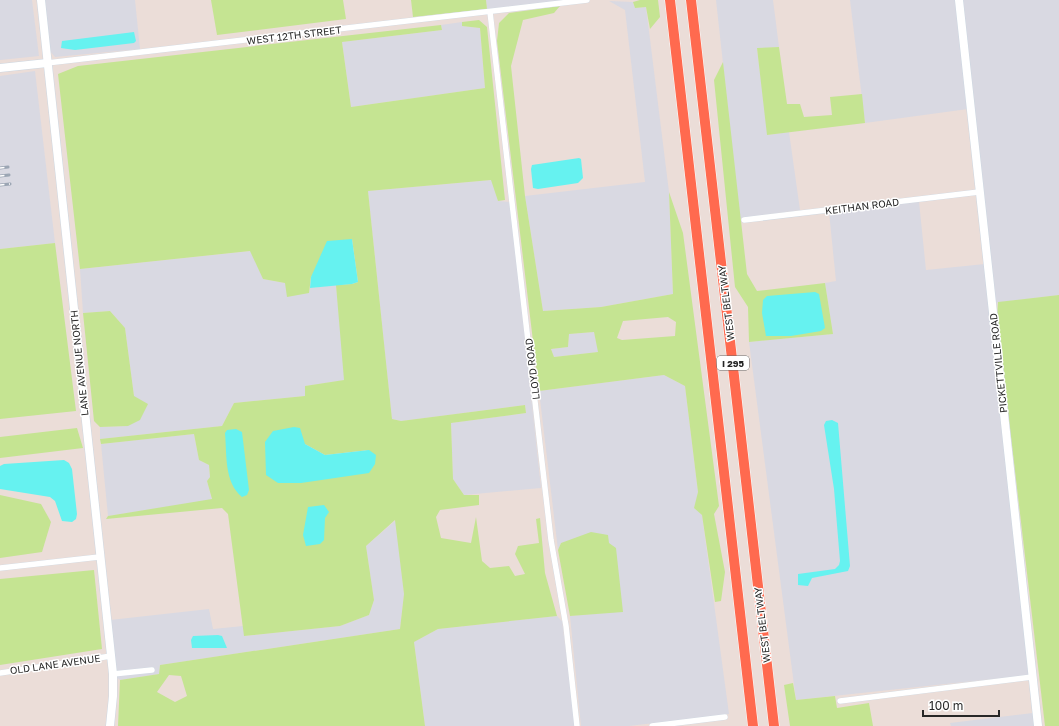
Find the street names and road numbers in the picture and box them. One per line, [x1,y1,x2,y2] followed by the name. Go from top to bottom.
[246,23,342,47] street label: WEST 12TH STREET
[824,196,900,216] street label: KEITHAN ROAD
[715,264,737,341] street label: WEST BELTWAY
[67,309,91,417] street label: LANE AVENUE NORTH
[987,313,1009,413] street label: PICKETTVILLE ROAD
[522,338,542,400] street label: LLOYD ROAD
[717,356,749,370] road number: I 295
[751,586,773,663] street label: WEST BELTWAY
[9,652,101,676] street label: OLD LANE AVENUE

